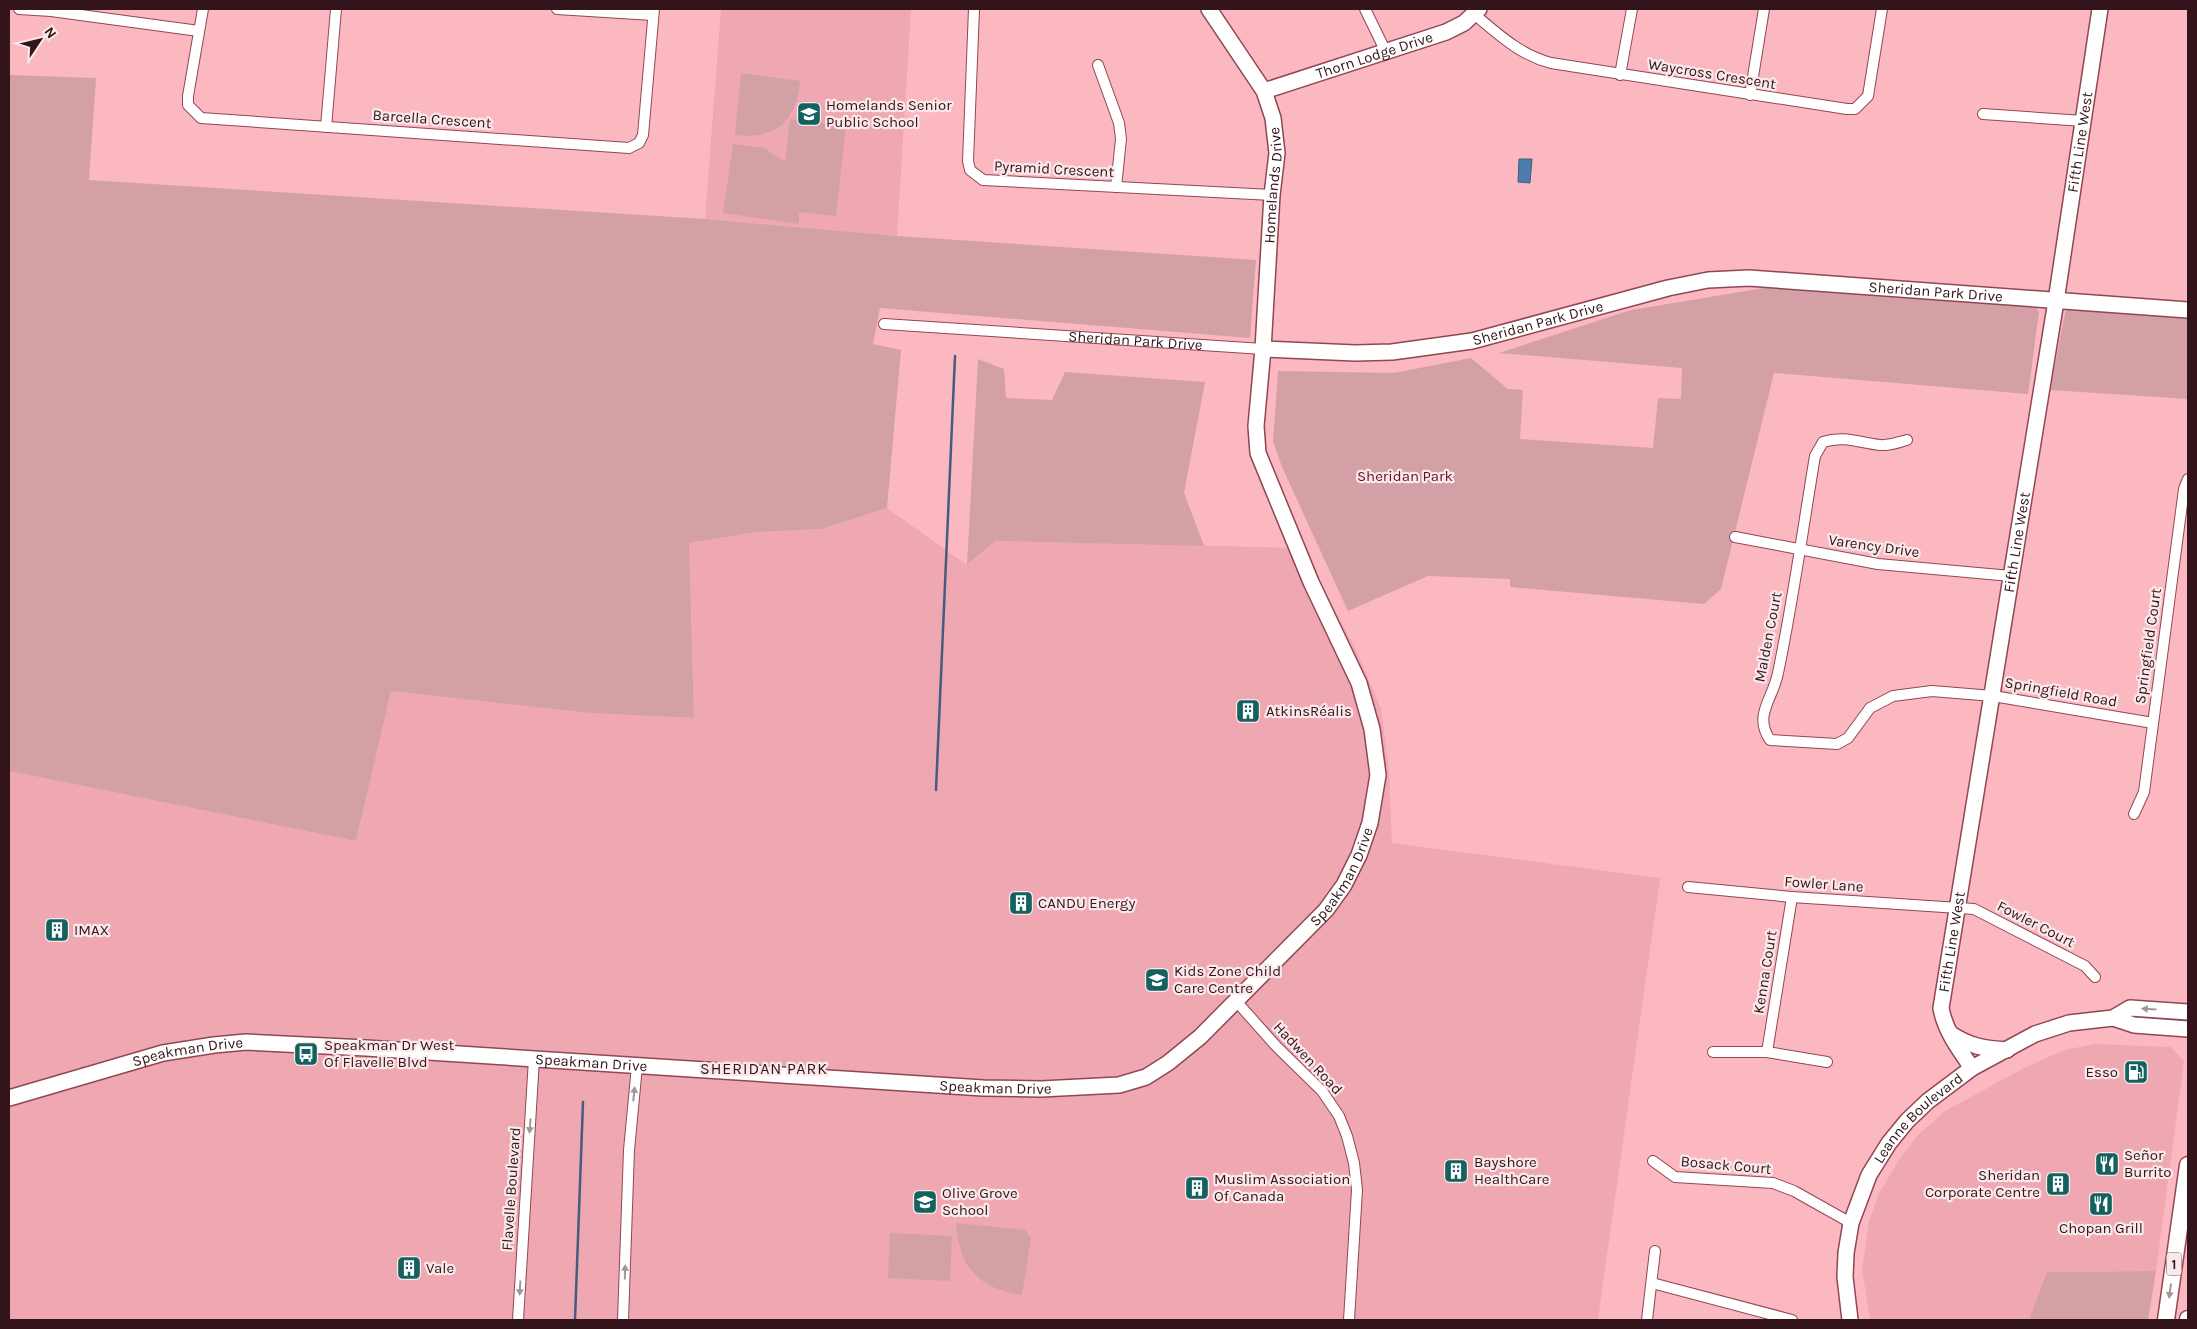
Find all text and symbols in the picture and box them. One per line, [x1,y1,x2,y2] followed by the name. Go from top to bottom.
[15,15,65,65] north arrow
[40,24,60,42] text: N
[1314,28,1435,83] street label: Thorn Lodge Drive
[1647,55,1778,93] street label: Waycross Crescent
[2063,90,2096,194] street label: Fifth Line West
[826,96,952,131] place label: Homelands Senior Public School
[796,101,822,127] school or university icon: Homelands Senior Public School
[372,106,492,132] street label: Barcella Crescent
[1260,126,1286,244] street label: Homelands Drive
[993,157,1115,181] street label: Pyramid Crescent
[1868,278,2004,305] street label: Sheridan Park Drive
[1470,297,1605,349] street label: Sheridan Park Drive
[1068,327,1203,354] street label: Sheridan Park Drive
[1357,467,1453,485] park label: Sheridan Park
[2000,490,2034,594] street label: Fifth Line West
[1827,531,1921,561] street label: Varency Drive
[2131,587,2165,705] street label: Springfield Court
[1750,590,1786,684] street label: Malden Court
[2003,673,2119,711] street label: Springfield Road
[1235,698,1261,724] building icon: AtkinsRéalis
[1266,702,1352,720] place label: AtkinsRéalis
[1306,825,1377,930] street label: Speakman Drive
[1784,872,1864,896] street label: Fowler Lane
[1008,890,1034,916] building icon: CANDU Energy
[1935,890,1969,994] street label: Fifth Line West
[1038,894,1135,912] place label: CANDU Energy
[1994,897,2078,951] street label: Fowler Court
[44,917,70,943] building icon: IMAX
[74,921,109,939] place label: IMAX
[1750,929,1781,1015] street label: Kenna Court
[1174,962,1281,997] place label: Kids Zone Child Care Centre
[1144,967,1170,993] school or university icon: Kids Zone Child Care Centre
[2141,1005,2157,1013] one-way arrow
[1270,1018,1346,1098] street label: Hadwen Road
[130,1033,244,1070] street label: Speakman Drive
[324,1036,455,1071] place label: Speakman Dr West Of Flavelle Blvd
[293,1041,319,1067] bus stop icon: Speakman Dr West Of Flavelle Blvd
[535,1050,648,1075] street label: Speakman Drive
[700,1059,828,1078] district label: SHERIDAN PARK
[2123,1059,2149,1085] fuel station icon: Esso
[2086,1063,2118,1081] place label: Esso
[1870,1069,1966,1167] street label: Leanne Boulevard
[939,1076,1052,1098] street label: Speakman Drive
[630,1086,638,1102] one-way arrow
[526,1118,534,1134] one-way arrow
[498,1127,524,1251] street label: Flavelle Boulevard
[2124,1146,2172,1181] place label: Señor Burrito
[2094,1151,2120,1177] restaurant icon: Señor Burrito
[1680,1152,1772,1178] street label: Bosack Court
[1474,1153,1549,1188] place label: Bayshore HealthCare
[1443,1158,1469,1184] building icon: Bayshore HealthCare
[1925,1166,2040,1201] place label: Sheridan Corporate Centre
[1214,1170,1350,1205] place label: Muslim Association Of Canada
[2045,1171,2071,1197] building icon: Sheridan Corporate Centre
[1184,1175,1210,1201] building icon: Muslim Association Of Canada
[942,1184,1018,1219] place label: Olive Grove School
[912,1189,938,1215] school or university icon: Olive Grove School
[2088,1191,2114,1217] restaurant icon: Chopan Grill
[2059,1219,2143,1237] place label: Chopan Grill
[2166,1252,2182,1276] road number: 1
[396,1255,422,1281] building icon: Vale
[426,1259,454,1277] place label: Vale
[622,1263,630,1279] one-way arrow
[516,1280,524,1296] one-way arrow
[2166,1284,2174,1300] one-way arrow

